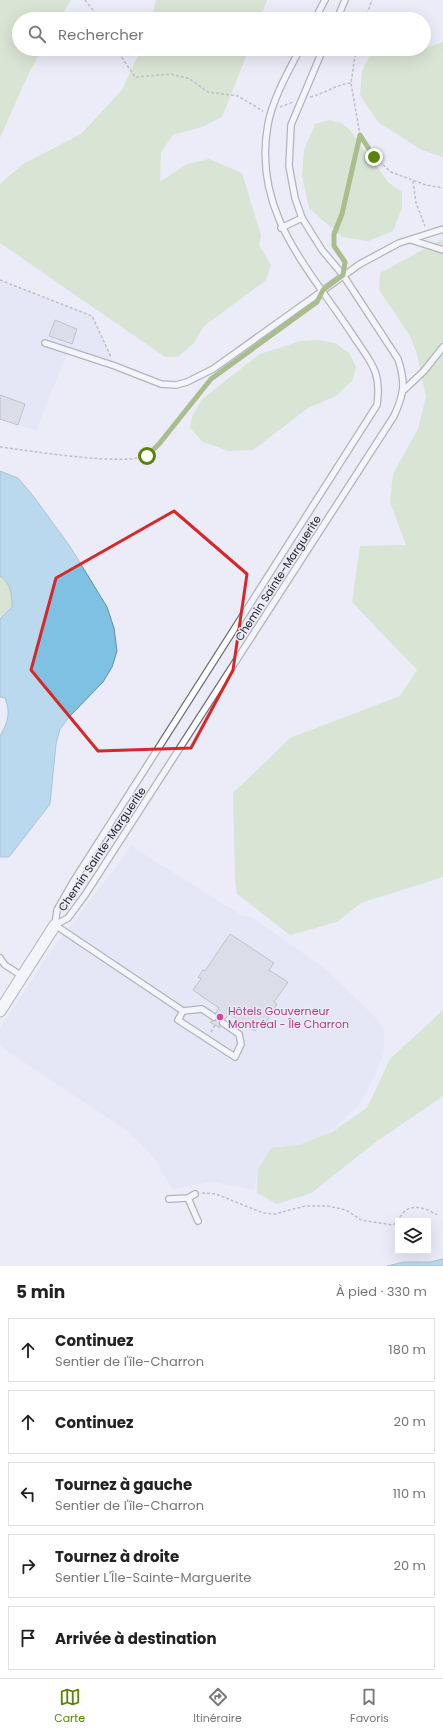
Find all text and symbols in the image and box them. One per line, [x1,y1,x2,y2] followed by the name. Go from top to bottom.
[12,12,431,56] search box
[26,23,48,45] icon: search
[58,24,144,45] text: Rechercher
[365,148,383,166] route end
[138,447,156,465] route start
[231,512,325,644] street label: Chemin Sainte-Marguerite
[54,784,150,914] street label: Chemin Sainte-Marguerite
[228,1003,349,1032] place label: Hôtels Gouverneur Montréal - Île Charron
[215,1012,225,1022] marker: Hôtels Gouverneur Montréal - Île Charron
[395,1218,431,1254] map controls
[395,1218,431,1254] button: layers
[16,1280,65,1304] text: 5 min
[336,1282,427,1301] text: À pied · 330 m
[55,1330,134,1351] text: Continuez
[17,1339,39,1361] icon: ahead
[389,1340,426,1359] text: 180 m
[55,1352,204,1371] text: Sentier de l'île-Charron
[17,1411,39,1433] icon: ahead
[55,1412,134,1433] text: Continuez
[393,1412,426,1431] text: 20 m
[55,1474,192,1495] text: Tournez à gauche
[17,1483,39,1505] icon: left
[393,1484,426,1503] text: 110 m
[55,1496,204,1515] text: Sentier de l'île-Charron
[55,1546,179,1567] text: Tournez à droite
[17,1555,39,1577] icon: right
[393,1556,426,1575] text: 20 m
[55,1568,251,1587] text: Sentier L'Île-Sainte-Marguerite
[17,1627,39,1649] icon: arrive
[55,1628,217,1649] text: Arrivée à destination
[54,1686,85,1727] tab: Carte
[193,1686,242,1727] tab: Itinéraire
[350,1686,389,1727] tab: Favoris

